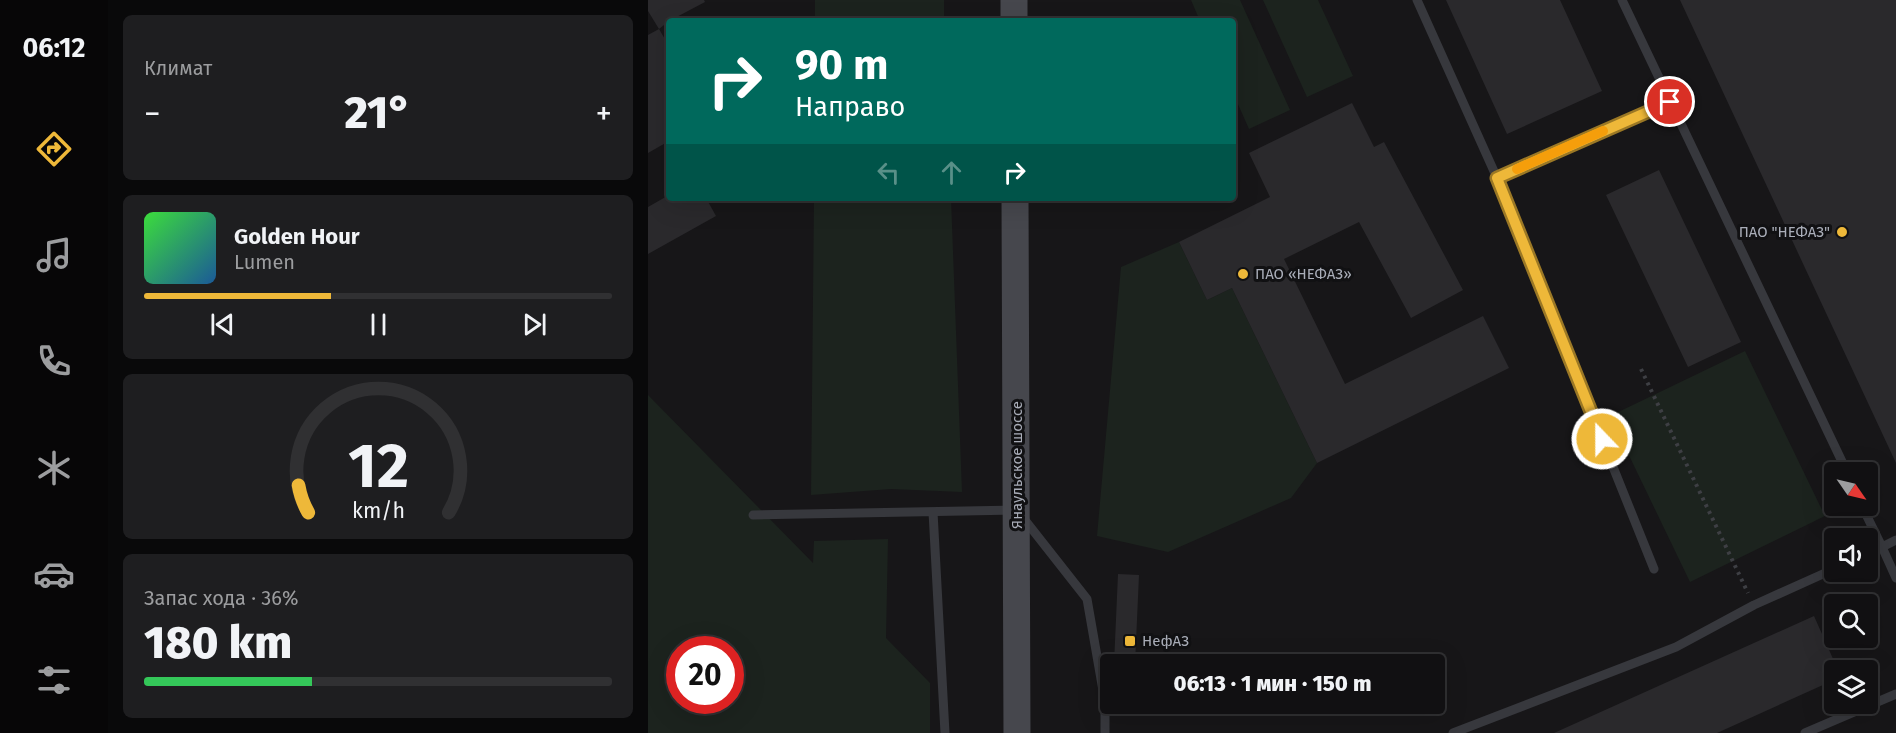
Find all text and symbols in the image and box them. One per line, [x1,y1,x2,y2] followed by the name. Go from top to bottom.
[22,32,86,64] text: 06:12
[795,40,889,90] text: 90 m
[696,42,774,120] icon: right
[144,56,212,80] text: Климат
[1644,76,1695,127] pin
[1653,85,1686,118] icon: arrive
[344,86,412,140] text: 21°
[795,91,905,123] text: Направо
[144,94,161,134] text: −
[596,94,612,134] text: +
[33,128,75,170] icon: directions
[872,156,905,189] icon: left
[935,156,968,189] icon: ahead
[998,156,1031,189] icon: right
[234,223,360,250] text: Golden Hour
[1739,223,1830,241] place label: ПАО "НЕФАЗ"
[1835,225,1849,239] marker: ПАО "НЕФАЗ"
[33,234,75,276] icon: music
[234,250,295,274] text: Lumen
[1255,265,1352,283] place label: ПАО «НЕФАЗ»
[1236,267,1250,281] marker: ПАО «НЕФАЗ»
[206,308,239,341] icon: previous
[362,308,395,341] icon: pause
[518,308,551,341] icon: next
[33,340,75,382] icon: phone
[1008,401,1026,529] street label: Янаульское шоссе
[1570,407,1634,471] position arrow
[347,429,409,504] text: 12
[33,447,75,489] icon: climate
[1824,462,1878,516] north arrow
[1824,462,1878,714] map controls
[351,499,405,525] text: km/h
[1824,528,1878,582] button: sound
[33,553,75,595] icon: car
[144,586,298,610] text: Запас хода · 36%
[1824,594,1878,648] button: search
[144,616,292,670] text: 180 km
[1142,632,1189,650] place label: НефАЗ
[1123,634,1137,648] marker: НефАЗ
[666,636,744,714] speed limit sign: 20
[33,659,75,701] icon: filters
[1824,660,1878,714] button: layers
[1174,670,1371,697] text: 06:13 · 1 мин · 150 m

